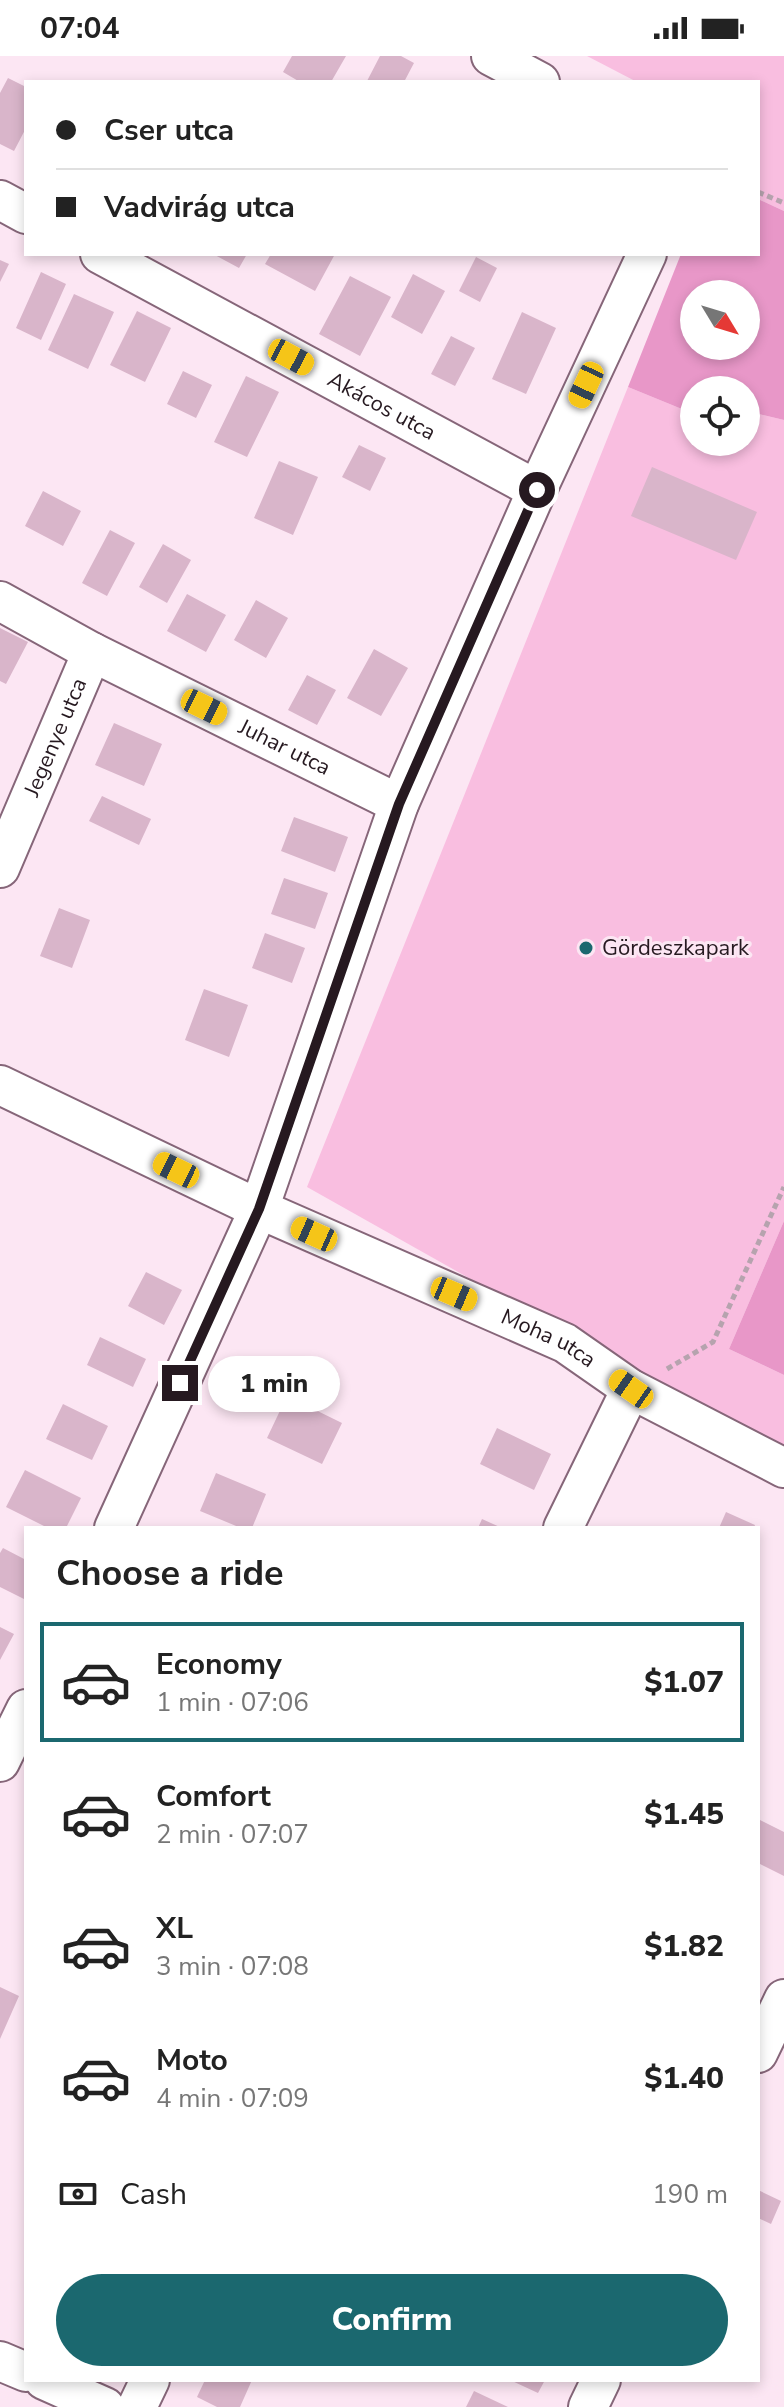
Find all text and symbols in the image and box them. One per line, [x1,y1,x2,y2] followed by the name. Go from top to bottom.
[40,8,119,49] text: 07:04
[104,110,234,151] text: Cser utca
[104,187,295,228] text: Vadvirág utca
[680,280,760,360] north arrow
[680,280,760,456] map controls
[264,335,318,379] car
[565,358,607,412] car
[322,365,441,447] street label: Akácos utca
[680,376,760,456] button: locate
[519,472,555,508] route start
[17,673,94,802] street label: Jegenye utca
[177,686,231,728] car
[233,711,335,783] street label: Juhar utca
[602,933,750,963] place label: Gördeszkapark
[577,939,595,957] marker: Gördeszkapark
[149,1149,203,1191] car
[287,1213,341,1255] car
[427,1274,481,1314] car
[496,1302,602,1375] street label: Moha utca
[208,1355,340,1411] callout: 1 min
[162,1365,198,1401] route end
[604,1365,658,1413] car
[240,1366,308,1401] text: 1 min
[56,1549,284,1598] text: Choose a ride
[156,1644,282,1685] text: Economy
[60,1646,132,1718] icon: car
[644,1662,724,1703] text: $1.07
[156,1685,309,1720] text: 1 min · 07:06
[156,1776,271,1817] text: Comfort
[60,1778,132,1850] icon: car
[644,1794,724,1835] text: $1.45
[156,1817,309,1852] text: 2 min · 07:07
[156,1908,193,1949] text: XL
[60,1910,132,1982] icon: car
[644,1926,724,1967] text: $1.82
[156,1949,309,1984] text: 3 min · 07:08
[156,2040,228,2081] text: Moto
[60,2042,132,2114] icon: car
[644,2058,724,2099] text: $1.40
[156,2081,309,2116] text: 4 min · 07:09
[56,2172,100,2216] icon: cash
[120,2174,187,2215] text: Cash
[652,2177,728,2212] text: 190 m
[56,2274,728,2366] button: Confirm

